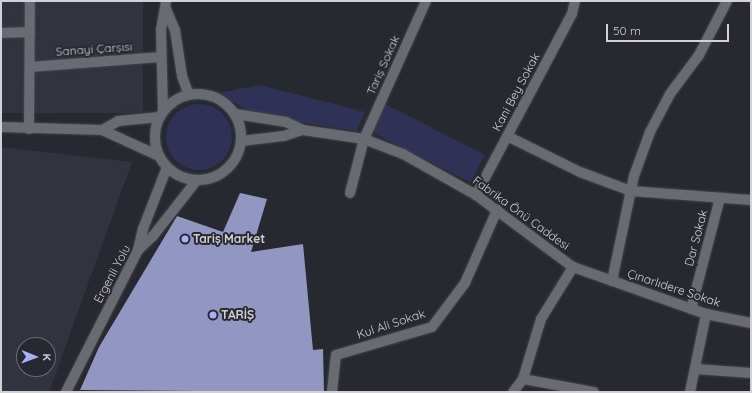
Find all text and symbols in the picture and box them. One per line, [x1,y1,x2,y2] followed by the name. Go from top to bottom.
[608,16,731,42] scale bar
[613,23,641,38] text: 50 m
[364,33,402,97] street label: Tariş Sokak
[55,39,133,59] street label: Sanayi Çarşısı
[489,50,543,134] street label: Kani Bey Sokak
[470,173,572,253] street label: Fabrika Önü Caddesi
[682,208,710,268] street label: Dar Sokak
[193,232,265,246] place label: Tariş Market
[180,234,190,244] marker: Tariş Market
[91,242,133,306] street label: Ergenli Yolu
[626,266,722,310] street label: Çınarlıdere Sokak
[355,306,427,342] street label: Kul Ali Sokak
[221,308,254,322] place label: TARİŞ
[208,310,218,320] marker: TARİŞ
[16,337,56,377] north arrow
[40,353,54,361] text: K

